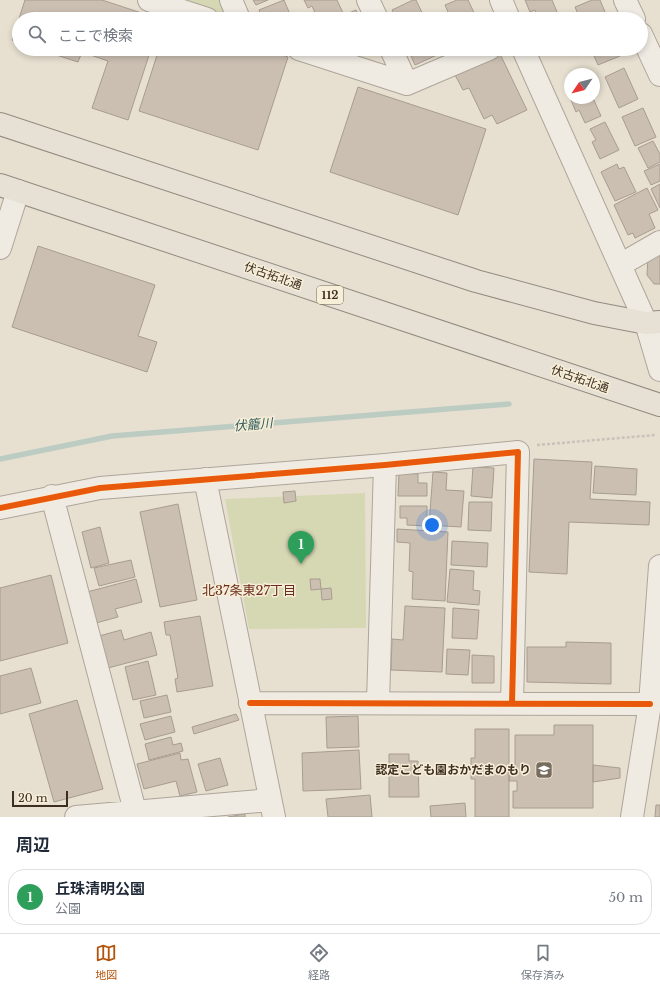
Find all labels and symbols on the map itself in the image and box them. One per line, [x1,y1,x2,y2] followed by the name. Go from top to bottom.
[564,68,600,104] north arrow
[242,259,304,292] street label: 伏古拓北通
[317,286,343,304] road number: 112
[549,362,611,395] street label: 伏古拓北通
[233,414,275,435] water label: 伏籠川
[422,515,442,535] your location
[288,531,314,564] pin: 1
[202,582,296,599] district label: 北37条東27丁目
[534,760,554,780] school or university icon: 認定こども園おかだまのもり
[375,762,531,777] place label: 認定こども園おかだまのもり
[12,789,68,808] scale bar

